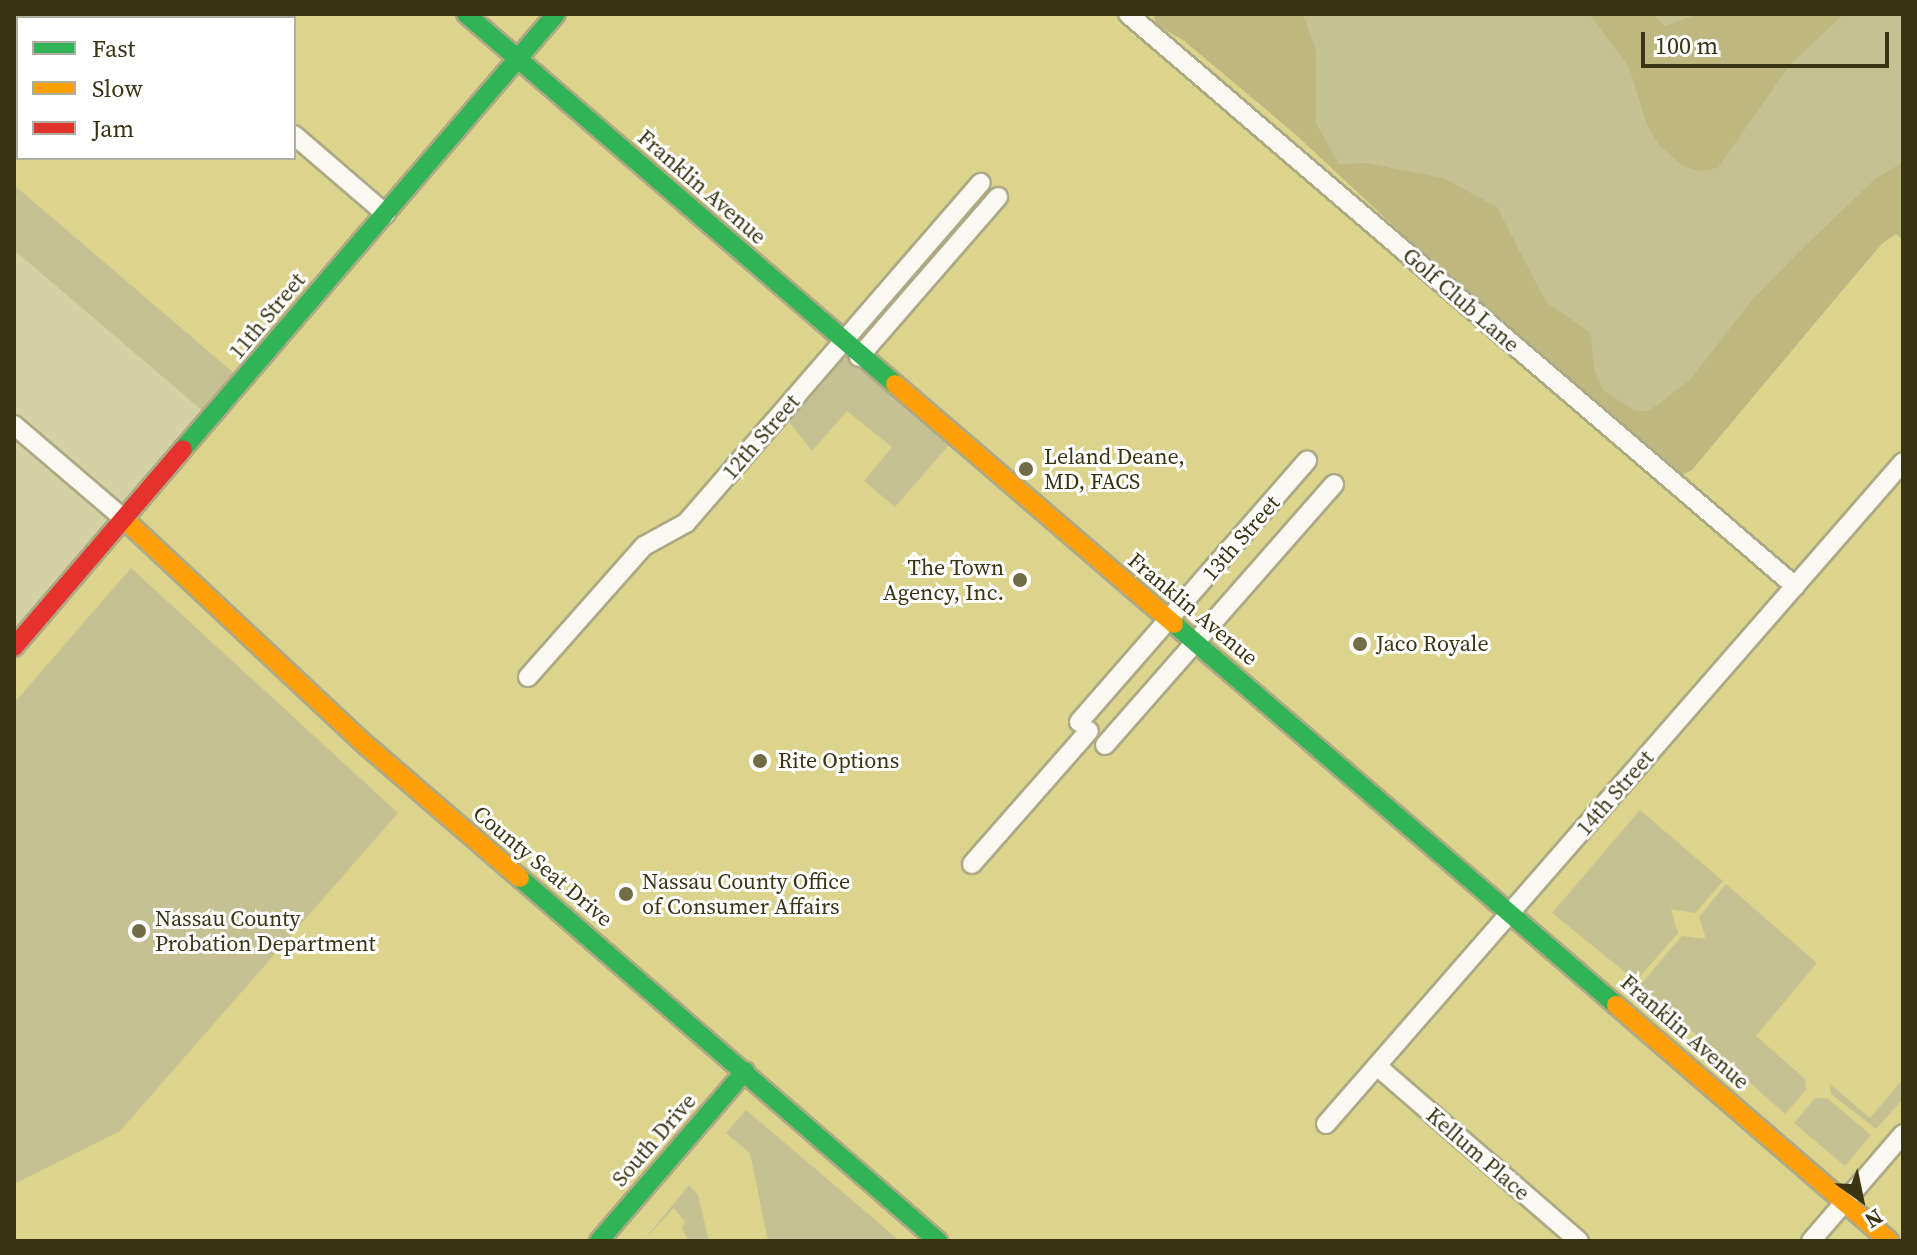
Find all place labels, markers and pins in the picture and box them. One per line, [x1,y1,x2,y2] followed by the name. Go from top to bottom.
[1044,443,1185,494] place label: Leland Deane, MD, FACS
[1015,458,1037,480] marker: Leland Deane, MD, FACS
[883,554,1004,606] place label: The Town Agency, Inc.
[1011,571,1029,589] marker: The Town Agency, Inc.
[1376,631,1489,657] place label: Jaco Royale
[1351,635,1369,653] marker: Jaco Royale
[778,748,899,774] place label: Rite Options
[749,750,771,772] marker: Rite Options
[642,868,850,920] place label: Nassau County Office of Consumer Affairs
[617,885,635,903] marker: Nassau County Office of Consumer Affairs
[155,905,376,956] place label: Nassau County Probation Department
[130,922,148,940] marker: Nassau County Probation Department

